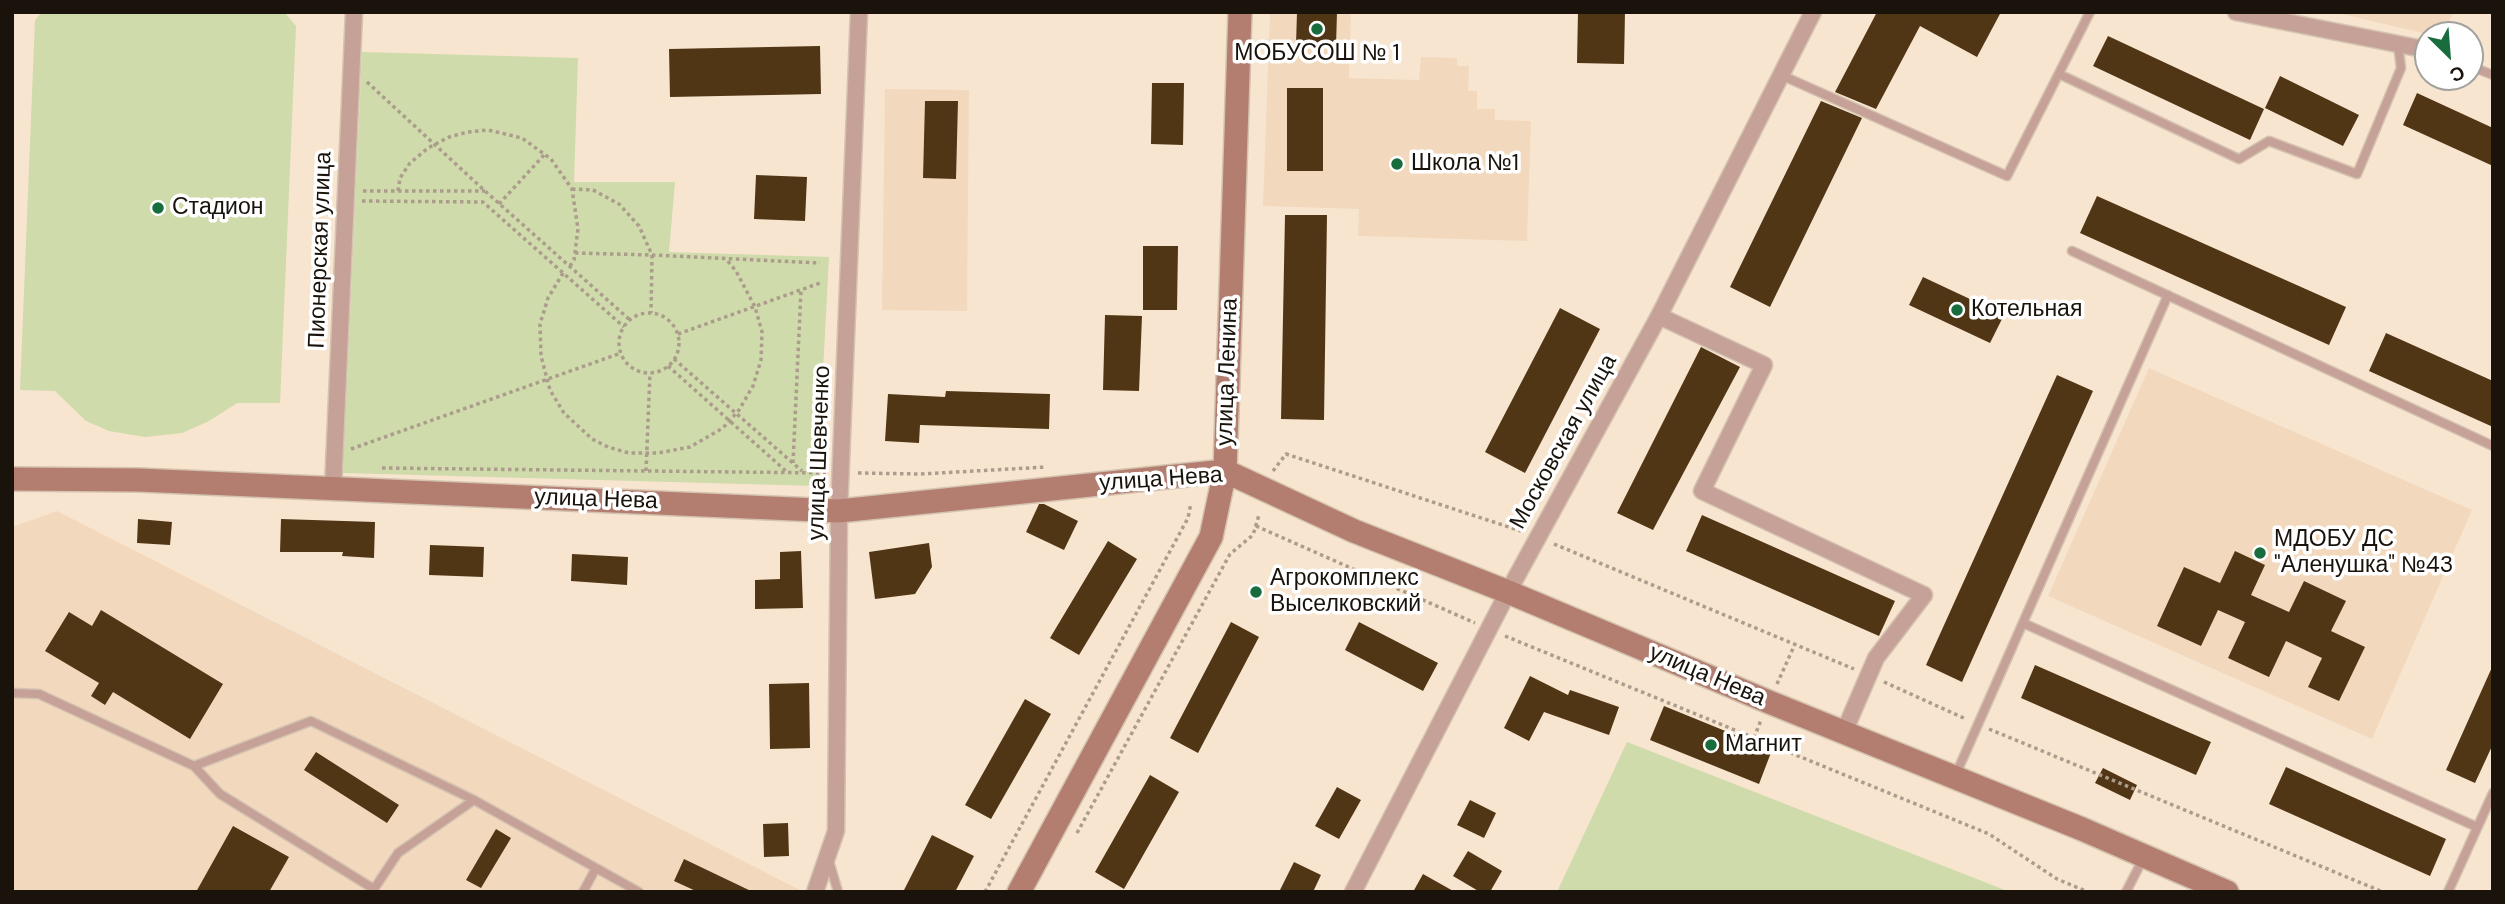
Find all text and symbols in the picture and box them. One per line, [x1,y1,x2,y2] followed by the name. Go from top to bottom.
[1309,21,1325,37] marker: МОБУСОШ № 1
[2414,21,2484,91] north arrow
[1234,40,1400,68] place label: МОБУСОШ № 1
[2446,59,2469,88] text: С
[1411,150,1519,178] place label: Школа №1
[304,151,338,349] street label: Пионерская улица
[1389,156,1405,172] marker: Школа №1
[172,194,263,222] place label: Стадион
[150,200,166,216] marker: Стадион
[1971,296,2082,324] place label: Котельная
[1212,297,1244,447] street label: улица Ленина
[1949,302,1965,318] marker: Котельная
[1505,350,1623,534] street label: Московская улица
[803,365,837,541] street label: улица Шевченко
[1098,462,1224,498] street label: улица Нева
[534,484,658,516] street label: улица Нева
[2274,526,2453,580] place label: МДОБУ ДС "Аленушка" №43
[2252,545,2268,561] marker: МДОБУ ДС "Аленушка" №43
[1270,565,1421,619] place label: Агрокомплекс Выселковский
[1248,584,1264,600] marker: Агрокомплекс Выселковский
[1645,639,1769,713] street label: улица Нева
[1725,731,1802,759] place label: Магнит
[1703,737,1719,753] marker: Магнит

